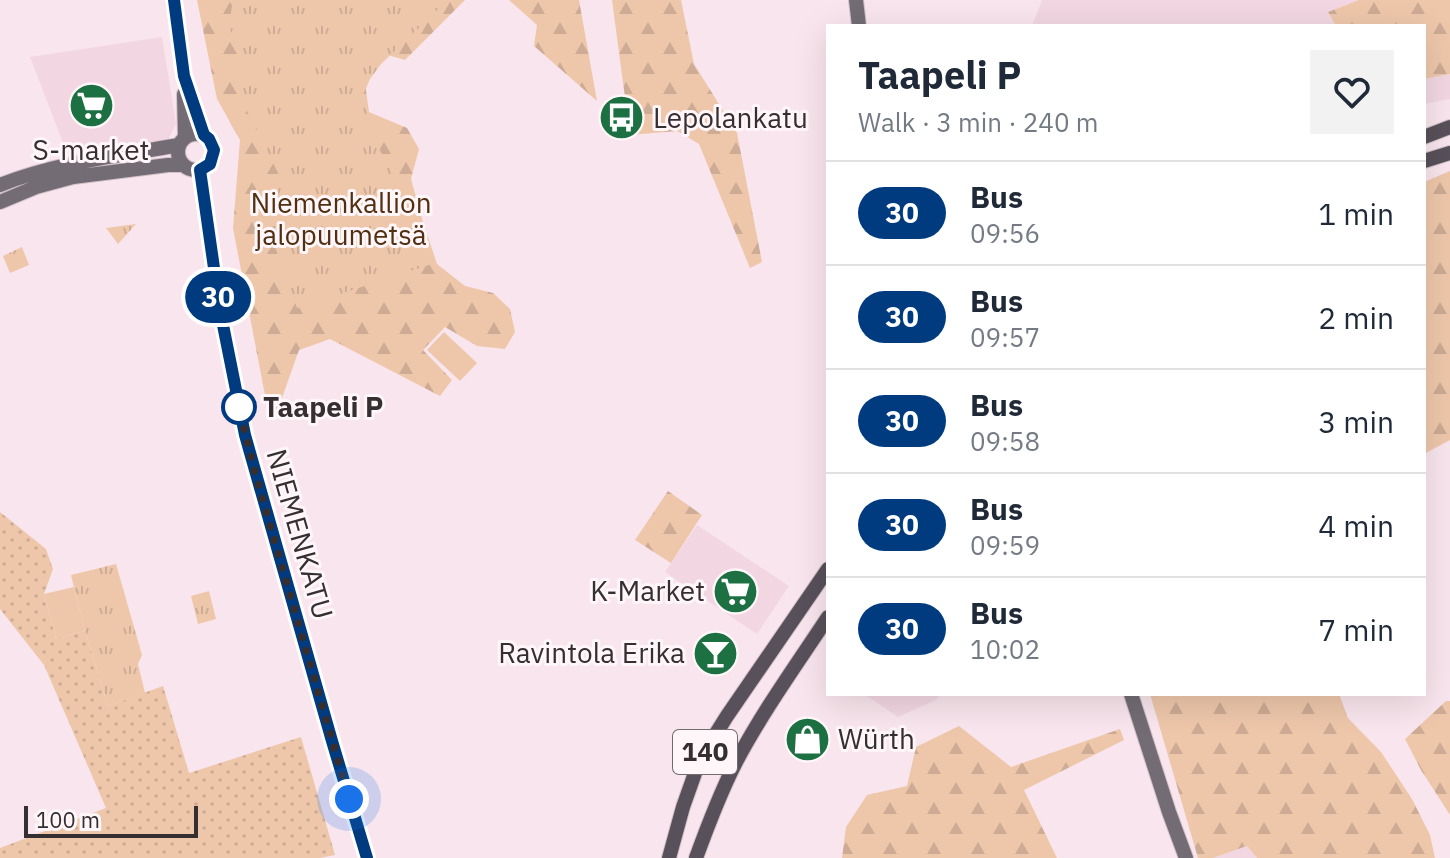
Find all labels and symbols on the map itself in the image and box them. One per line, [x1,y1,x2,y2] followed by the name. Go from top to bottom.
[67,82,115,130] supermarket icon: S-market
[598,94,646,142] bus stop icon: Lepolankatu
[653,99,808,136] place label: Lepolankatu
[33,131,149,168] place label: S-market
[250,184,432,253] park label: Niemenkallion jalopuumetsä
[182,271,254,323] line badge: 30
[263,388,384,425] place label: Taapeli P
[222,390,256,424] marker: Taapeli P
[259,445,342,623] street label: NIEMENKATU
[712,567,760,615] supermarket icon: K-Market
[590,572,705,609] place label: K-Market
[692,629,740,677] bar icon: Ravintola Erika
[498,634,685,671] place label: Ravintola Erika
[783,715,831,763] shop icon: Würth
[838,720,915,757] place label: Würth
[673,730,737,774] road number: 140
[329,779,369,819] your location
[24,802,198,838] scale bar

